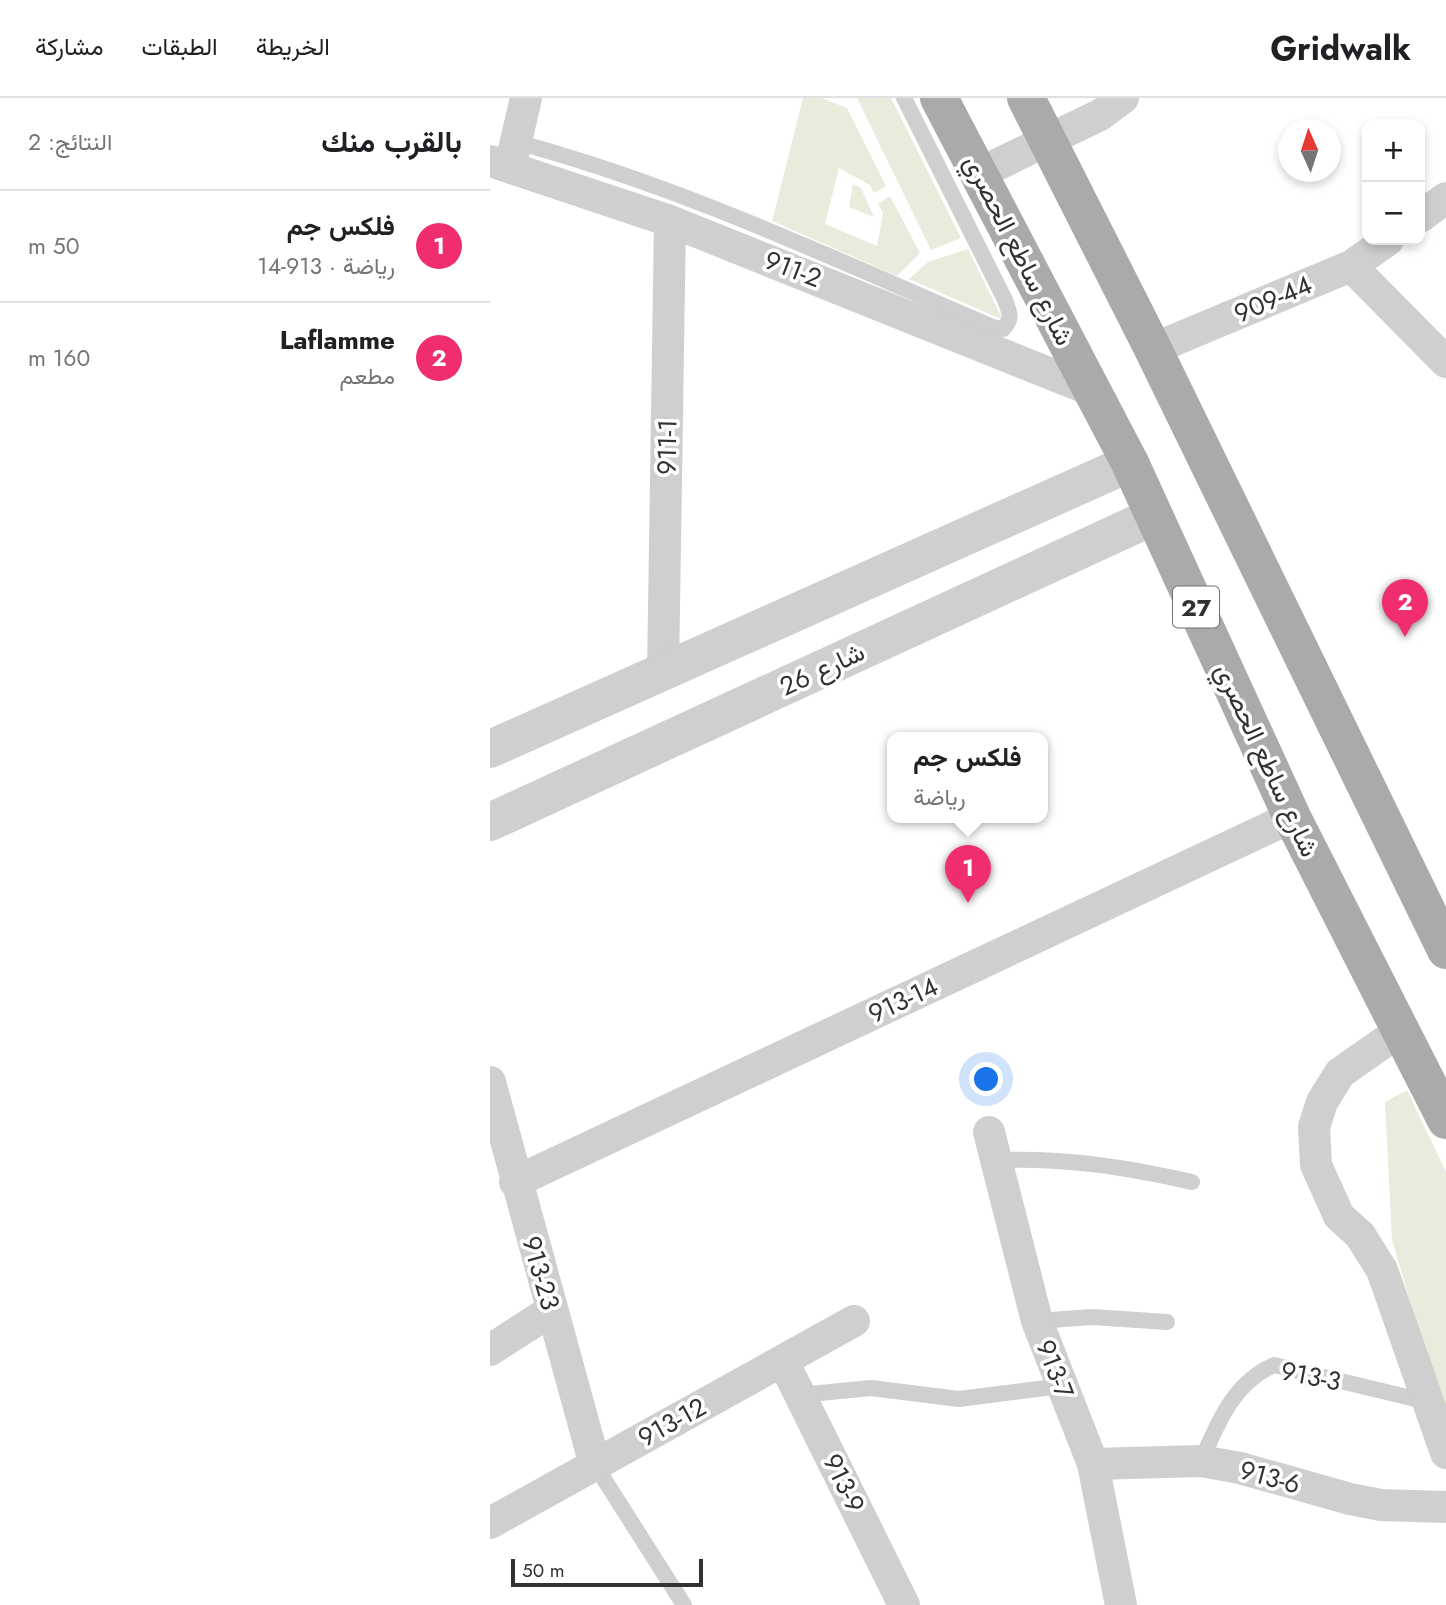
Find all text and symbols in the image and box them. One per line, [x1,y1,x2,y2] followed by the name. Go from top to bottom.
[1270,25,1411,72] text: Gridwalk
[35,29,103,64] text: مشاركة
[141,29,218,64] text: الطبقات
[256,29,330,64] text: الخريطة
[1278,119,1341,182] north arrow
[1362,119,1425,245] map controls
[1362,119,1425,182] button: +
[321,120,462,163] text: بالقرب منك
[28,125,112,159] text: النتائج: 2
[953,148,1084,353] street label: شارع ساطع الحصري
[1362,182,1425,245] button: −
[287,207,395,245] text: فلكس جم
[28,229,80,263] text: 50 m
[433,229,445,263] text: 1
[759,241,827,297] street label: 911-2
[257,249,395,283] text: رياضة · 913-14
[1228,266,1318,332] street label: 909-44
[280,321,395,359] text: Laflamme
[28,341,90,375] text: 160 m
[431,341,447,375] text: 2
[339,359,395,393] text: مطعم
[648,419,686,475] street label: 911-1
[1382,579,1428,637] pin: 2
[1173,586,1219,628] road number: 27
[773,633,871,705] street label: شارع 26
[1204,657,1329,864] street label: شارع ساطع الحصري
[887,732,1048,823] popup
[913,738,1022,776] text: فلكس جم
[913,780,966,814] text: رياضة
[945,845,991,903] pin: 1
[862,967,944,1033] street label: 913-14
[969,1062,1003,1096] your location
[512,1232,570,1314] street label: 913-23
[1027,1334,1084,1404] street label: 913-7
[1278,1352,1344,1400] street label: 913-3
[631,1388,713,1456] street label: 913-12
[813,1447,875,1519] street label: 913-9
[1235,1451,1305,1503] street label: 913-6
[511,1556,704,1588] scale bar
[522,1557,565,1584] text: 50 m

